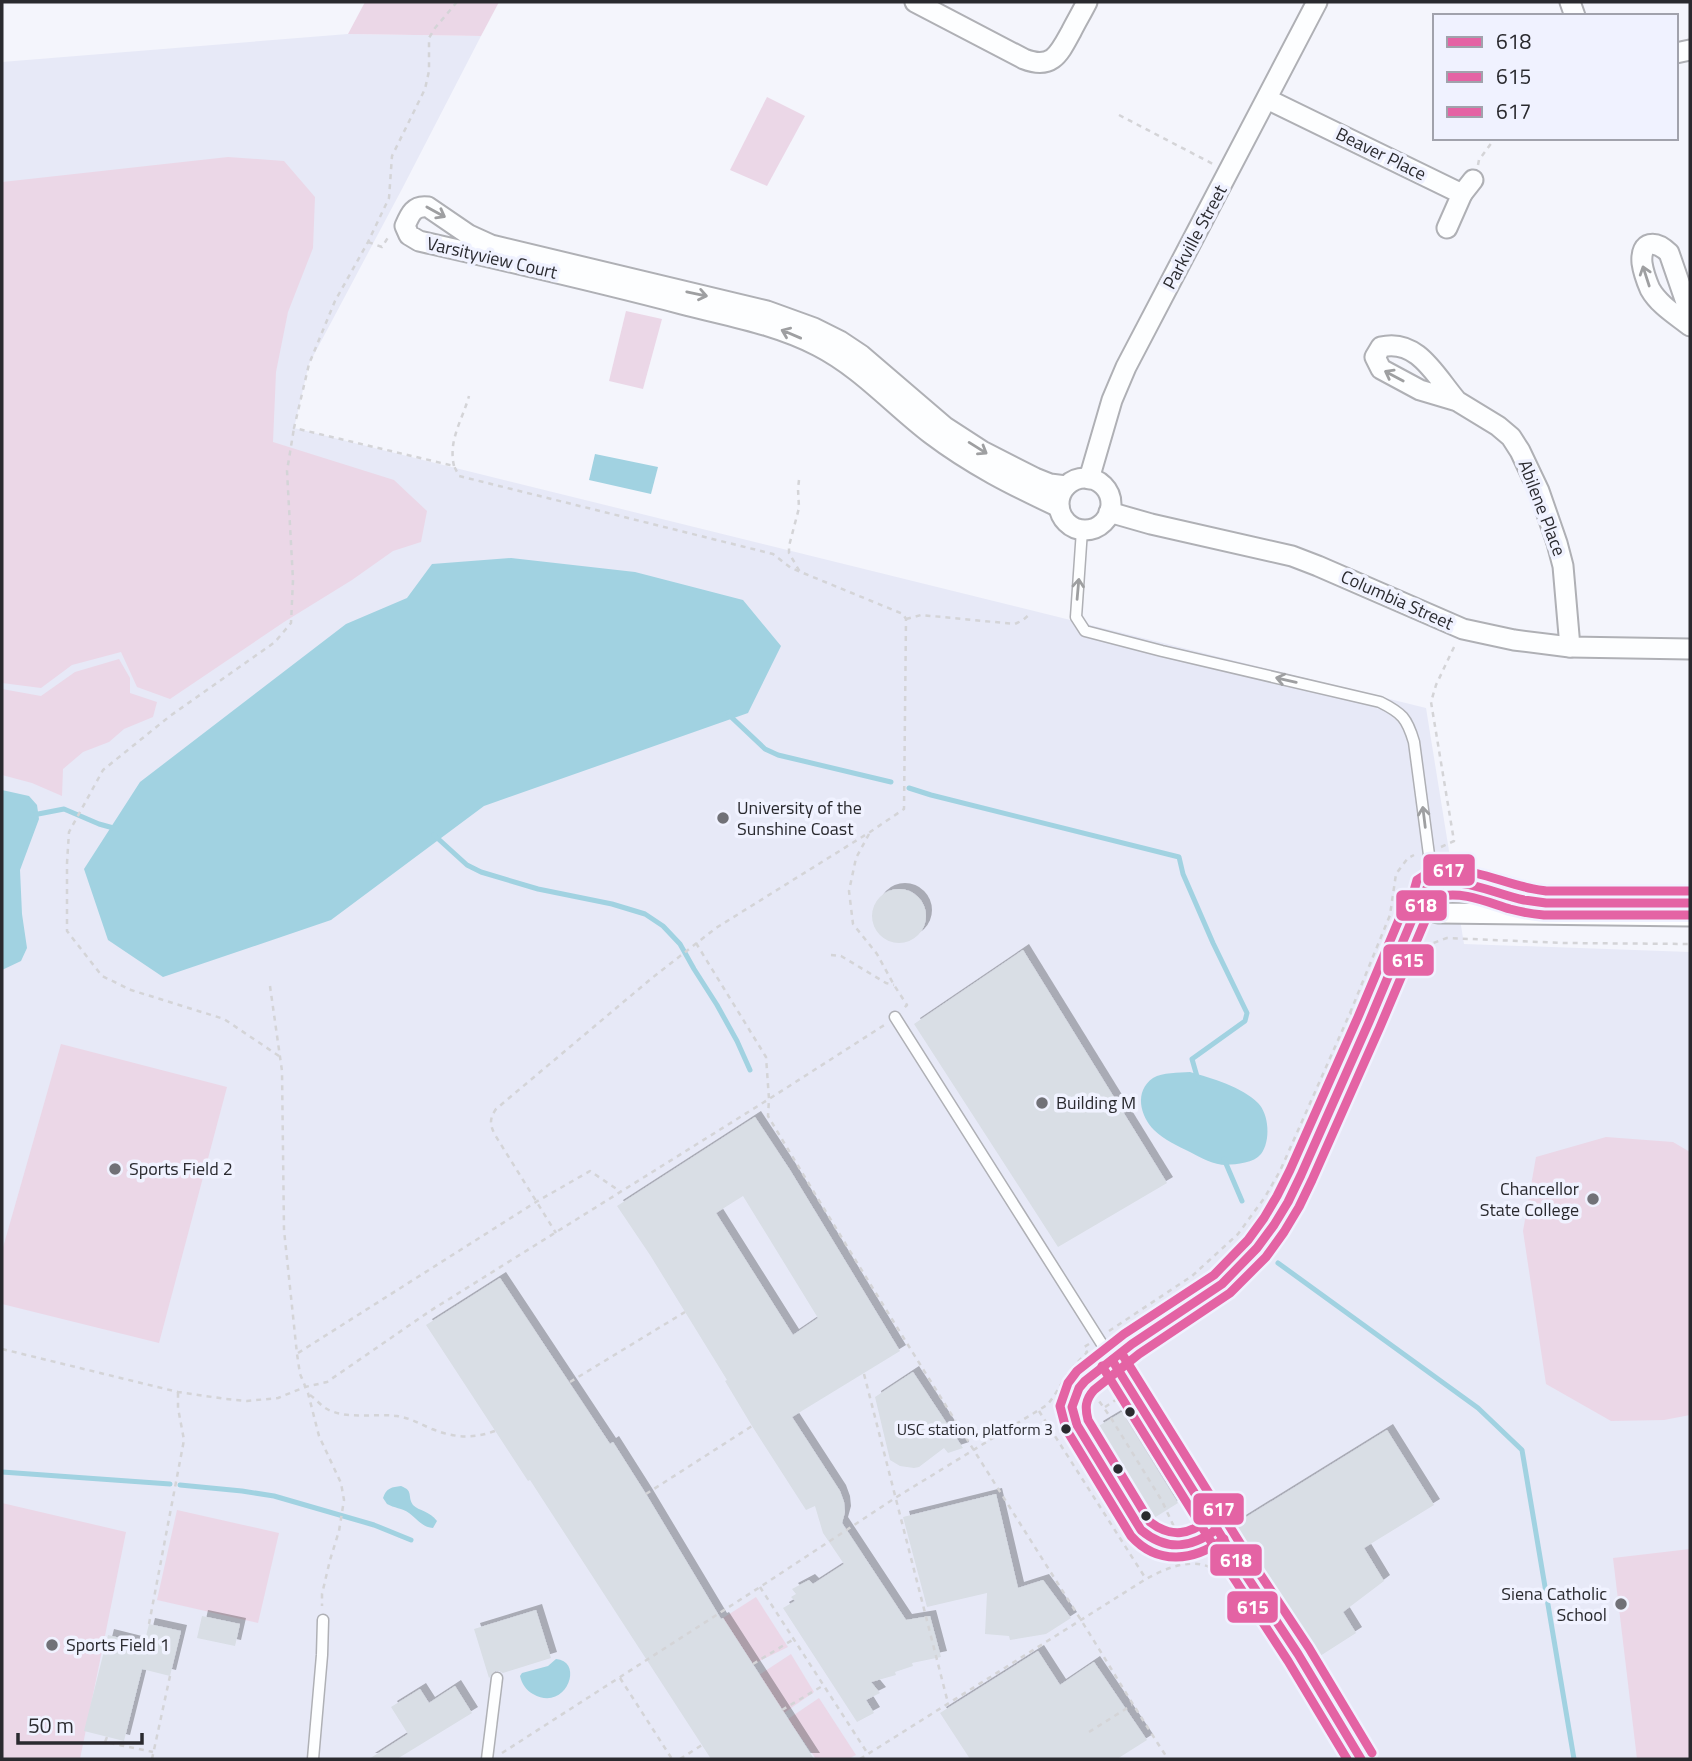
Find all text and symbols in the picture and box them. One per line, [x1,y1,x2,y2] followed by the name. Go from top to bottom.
[1433,14,1678,140] legend
[1496,25,1532,57] text: 618
[1496,60,1531,92] text: 615
[1496,95,1531,127] text: 617
[1331,120,1431,187] street label: Beaver Place
[1156,179,1234,294] street label: Parkville Street
[425,205,445,219] one-way arrow
[424,229,561,286] street label: Varsityview Court
[1639,266,1651,288] one-way arrow
[685,288,708,302] one-way arrow
[781,327,802,340] one-way arrow
[1384,368,1405,382] one-way arrow
[967,441,987,455] one-way arrow
[1512,456,1573,560] street label: Abilene Place
[1337,563,1458,637] street label: Columbia Street
[1072,578,1085,601] one-way arrow
[1275,673,1298,686] one-way arrow
[737,794,862,842] place label: University of the Sunshine Coast
[1417,806,1430,829] one-way arrow
[715,810,731,826] marker: University of the Sunshine Coast
[1422,853,1476,887] line badge: 617
[1433,855,1465,884] text: 617
[1395,889,1448,922] line badge: 618
[1405,890,1437,919] text: 618
[1382,943,1435,977] line badge: 615
[1392,945,1424,974] text: 615
[1056,1089,1136,1116] place label: Building M
[1034,1095,1050,1111] marker: Building M
[129,1155,233,1182] place label: Sports Field 2
[107,1161,123,1177] marker: Sports Field 2
[1480,1175,1579,1223] place label: Chancellor State College
[1585,1191,1601,1207] marker: Chancellor State College
[1123,1405,1137,1419] unlabelled marker
[897,1417,1053,1441] place label: USC station, platform 3
[1059,1422,1073,1436] marker: USC station, platform 3
[1111,1462,1125,1476] unlabelled marker
[1192,1492,1245,1526] line badge: 617
[1203,1494,1235,1523] text: 617
[1139,1509,1153,1523] unlabelled marker
[1209,1543,1263,1577] line badge: 618
[1220,1545,1252,1574] text: 618
[1501,1580,1607,1628] place label: Siena Catholic School
[1226,1590,1279,1624] line badge: 615
[1237,1592,1269,1621] text: 615
[1613,1596,1629,1612] marker: Siena Catholic School
[66,1631,170,1658] place label: Sports Field 1
[44,1637,60,1653] marker: Sports Field 1
[18,1702,142,1746] scale bar
[28,1709,74,1741] text: 50 m

